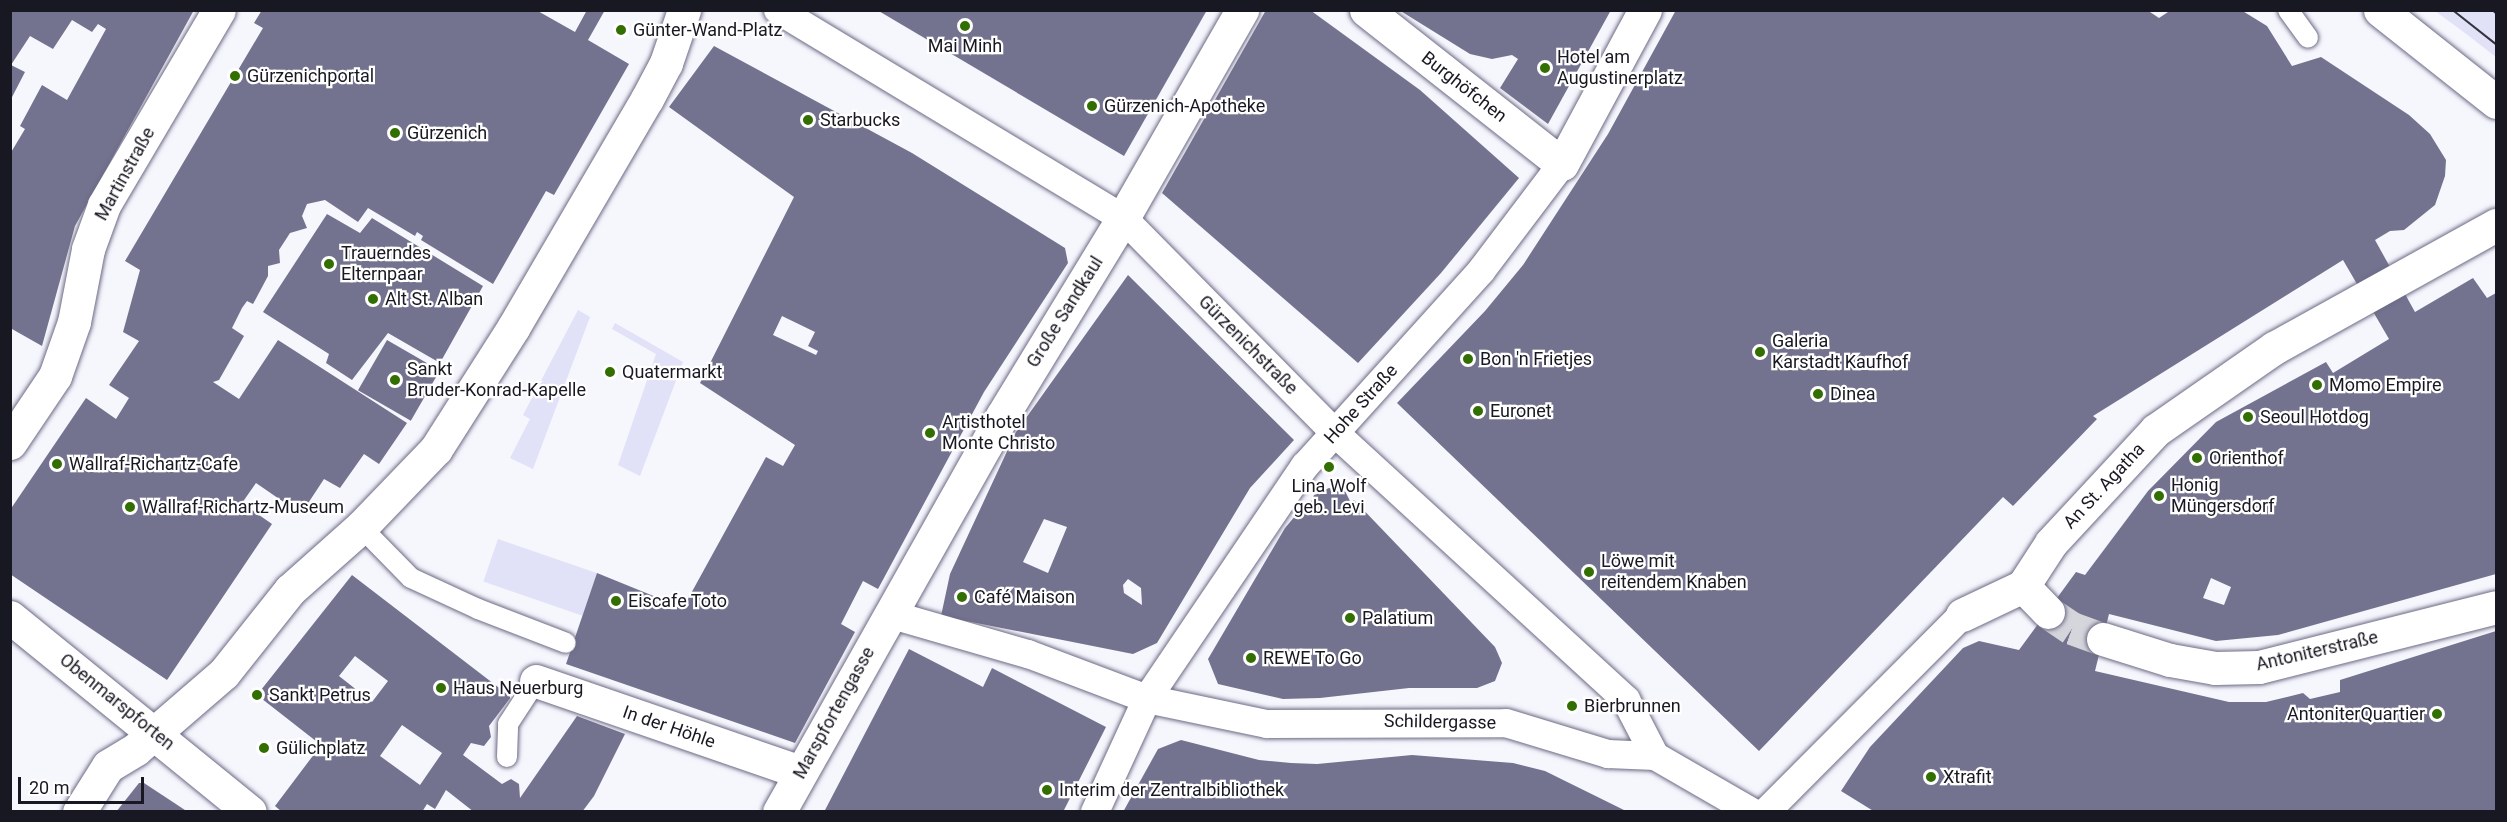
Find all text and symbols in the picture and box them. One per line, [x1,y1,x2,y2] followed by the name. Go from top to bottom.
[633,19,783,41] place label: Günter-Wand-Platz
[958,19,972,33] marker: Mai Minh
[614,23,628,37] marker: Günter-Wand-Platz
[928,35,1002,57] place label: Mai Minh
[1417,47,1511,127] street label: Burghöfchen
[1557,47,1683,90] place label: Hotel am Augustinerplatz
[1538,61,1552,75] marker: Hotel am Augustinerplatz
[247,65,374,87] place label: Gürzenichportal
[228,69,242,83] marker: Gürzenichportal
[1104,95,1265,117] place label: Gürzenich-Apotheke
[1085,99,1099,113] marker: Gürzenich-Apotheke
[820,109,900,131] place label: Starbucks
[801,113,815,127] marker: Starbucks
[407,122,487,144] place label: Gürzenich
[91,124,159,224] street label: Martinstraße
[388,126,402,140] marker: Gürzenich
[341,243,431,286] place label: Trauerndes Elternpaar
[1022,252,1108,372] street label: Große Sandkaul
[322,257,336,271] marker: Trauerndes Elternpaar
[385,288,483,310] place label: Alt St. Alban
[1194,291,1302,399] street label: Gürzenichstraße
[366,292,380,306] marker: Alt St. Alban
[1772,331,1908,374] place label: Galeria Karstadt Kaufhof
[1753,345,1767,359] marker: Galeria Karstadt Kaufhof
[1480,348,1592,370] place label: Bon 'n Frietjes
[1461,352,1475,366] marker: Bon 'n Frietjes
[407,359,586,401] place label: Sankt Bruder-Konrad-Kapelle
[1320,360,1402,448] street label: Hohe Straße
[622,361,722,383] place label: Quatermarkt
[603,365,617,379] marker: Quatermarkt
[388,373,402,387] marker: Sankt Bruder-Konrad-Kapelle
[2329,374,2441,396] place label: Momo Empire
[2310,378,2324,392] marker: Momo Empire
[1830,383,1875,405] place label: Dinea
[1811,387,1825,401] marker: Dinea
[1490,400,1552,422] place label: Euronet
[1471,404,1485,418] marker: Euronet
[2260,406,2369,428] place label: Seoul Hotdog
[2241,410,2255,424] marker: Seoul Hotdog
[942,412,1055,454] place label: Artisthotel Monte Christo
[923,426,937,440] marker: Artisthotel Monte Christo
[2059,439,2149,533] street label: An St. Agatha
[2209,447,2284,469] place label: Orienthof
[2190,451,2204,465] marker: Orienthof
[69,453,238,475] place label: Wallraf-Richartz-Cafe
[50,457,64,471] marker: Wallraf-Richartz-Cafe
[1322,460,1336,474] marker: Lina Wolf geb. Levi
[2171,475,2275,518] place label: Honig Müngersdorf
[1292,476,1366,518] place label: Lina Wolf geb. Levi
[2152,489,2166,503] marker: Honig Müngersdorf
[142,496,344,518] place label: Wallraf-Richartz-Museum
[123,500,137,514] marker: Wallraf-Richartz-Museum
[1601,551,1747,594] place label: Löwe mit reitendem Knaben
[1582,565,1596,579] marker: Löwe mit reitendem Knaben
[974,586,1075,608] place label: Café Maison
[628,590,727,612] place label: Eiscafe Toto
[955,590,969,604] marker: Café Maison
[609,594,623,608] marker: Eiscafe Toto
[1362,607,1433,629] place label: Palatium
[1343,611,1357,625] marker: Palatium
[2254,626,2380,676] street label: Antoniterstraße
[789,643,879,783] street label: Marspfortengasse
[1263,647,1362,669] place label: REWE To Go
[55,649,179,755] street label: Obenmarspforten
[1244,651,1258,665] marker: REWE To Go
[453,677,583,699] place label: Haus Neuerburg
[434,681,448,695] marker: Haus Neuerburg
[269,684,371,706] place label: Sankt Petrus
[250,688,264,702] marker: Sankt Petrus
[1584,695,1681,717] place label: Bierbrunnen
[1565,699,1579,713] marker: Bierbrunnen
[620,701,718,753] street label: In der Höhle
[2287,703,2425,725] place label: AntoniterQuartier
[2430,707,2444,721] marker: AntoniterQuartier
[1384,710,1496,734] street label: Schildergasse
[276,737,365,759] place label: Gülichplatz
[257,741,271,755] marker: Gülichplatz
[21,765,147,803] scale bar
[1943,766,1992,788] place label: Xtrafit
[1924,770,1938,784] marker: Xtrafit
[29,777,69,798] text: 20 m
[1059,779,1284,801] place label: Interim der Zentralbibliothek
[1040,783,1054,797] marker: Interim der Zentralbibliothek

